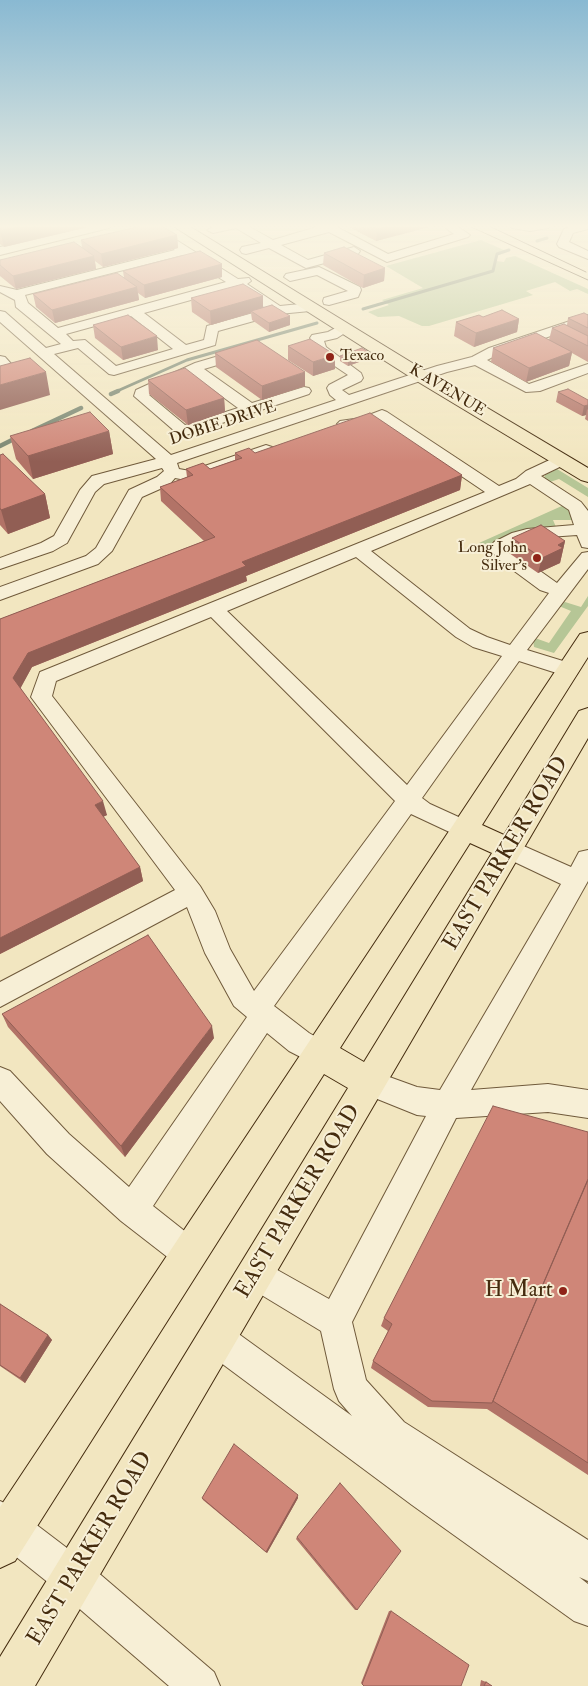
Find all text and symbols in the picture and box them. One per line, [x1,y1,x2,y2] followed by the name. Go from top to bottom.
[340,347,384,367] place label: Texaco
[324,351,336,363] marker: Texaco
[405,361,489,421] street label: K AVENUE
[167,398,279,450] street label: DOBIE DRIVE
[458,539,527,577] place label: Long John Silver's
[531,552,543,564] marker: Long John Silver's
[439,752,575,956] street label: EAST PARKER ROAD
[231,1100,367,1304] street label: EAST PARKER ROAD
[485,1278,553,1304] place label: H Mart
[557,1285,569,1297] marker: H Mart
[23,1447,159,1651] street label: EAST PARKER ROAD

